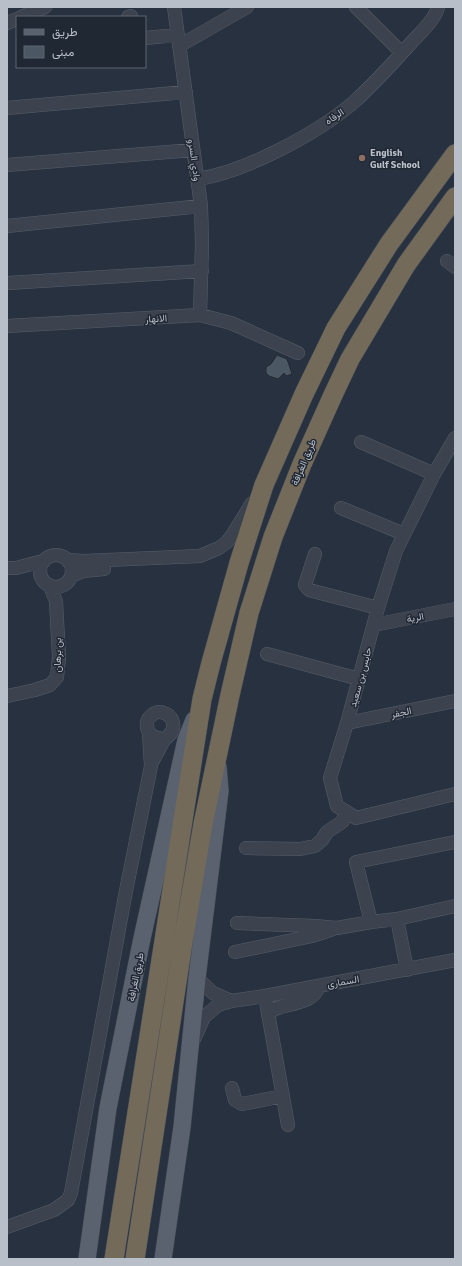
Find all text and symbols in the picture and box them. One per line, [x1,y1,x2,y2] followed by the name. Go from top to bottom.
[16,16,146,68] legend
[52,25,78,40] text: طريق
[52,45,74,60] text: مبنى
[323,106,346,127] street label: الرفاه
[183,138,203,182] street label: وادي السرو
[370,147,420,171] place label: English Gulf School
[357,153,367,163] marker: English Gulf School
[144,312,167,326] street label: الانهار
[289,437,319,488] street label: طريق الغرافة
[406,610,425,626] street label: الرية
[52,638,64,672] street label: بن برهان
[347,646,375,709] street label: حابس بن سعيد
[389,705,413,721] street label: الجفر
[125,951,147,1003] street label: طريق الغرافة
[326,973,360,991] street label: السمارى

